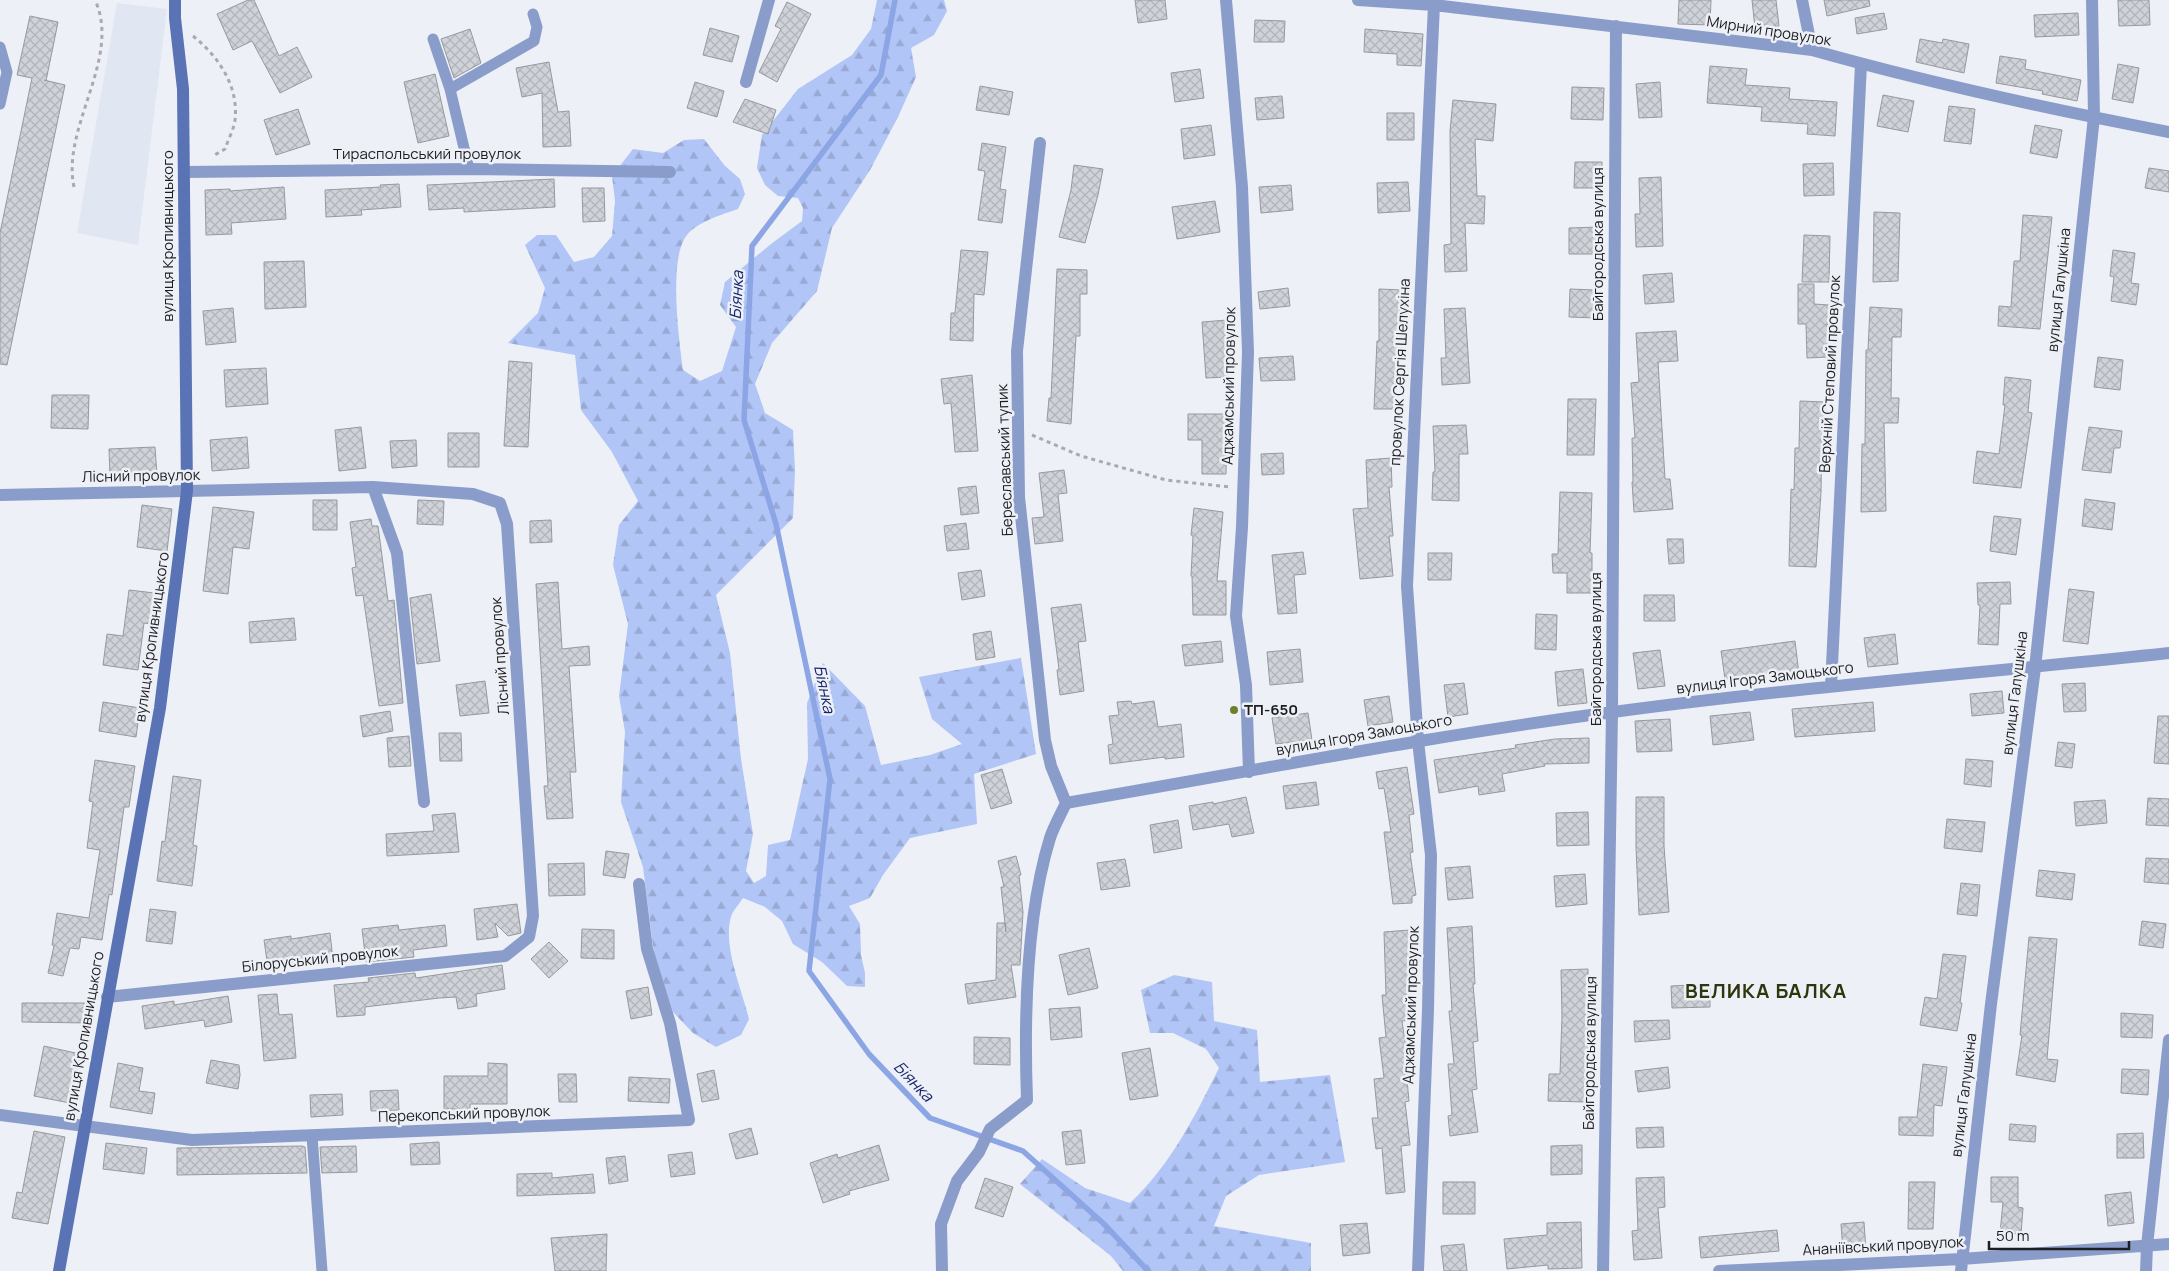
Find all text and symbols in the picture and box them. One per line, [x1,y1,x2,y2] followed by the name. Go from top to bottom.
[1705,10,1833,51] street label: Мирний провулок
[333,143,521,164] street label: Тираспольський провулок
[157,150,178,322] street label: вулиця Кропивницького
[1587,167,1608,321] street label: Байгородська вулиця
[2042,227,2075,353] street label: вулиця Галушкіна
[724,269,748,320] water label: Біянка
[1814,274,1845,473] street label: Верхній Степовий провулок
[1384,278,1415,466] street label: провулок Сергія Шелухіна
[1217,306,1240,465] street label: Аджамський провулок
[991,383,1018,536] street label: Береславський тупик
[82,464,201,487] street label: Лісний провулок
[129,550,174,723] street label: вулиця Кропивницького
[1585,572,1606,726] street label: Байгородська вулиця
[485,596,514,716] street label: Лісний провулок
[1996,630,2033,756] street label: вулиця Галушкіна
[1675,656,1855,699] street label: вулиця Ігоря Замоцького
[809,663,841,716] water label: Біянка
[1244,699,1298,720] place label: ТП-650
[1228,704,1240,716] marker: ТП-650
[1274,709,1454,760] street label: вулиця Ігоря Замоцького
[1397,925,1424,1084] street label: Аджамський провулок
[241,940,400,977] street label: Білоруський провулок
[58,949,109,1122] street label: вулиця Кропивницького
[1578,976,1601,1130] street label: Байгородська вулиця
[1685,977,1847,1004] district label: ВЕЛИКА БАЛКА
[1945,1032,1982,1158] street label: вулиця Галушкіна
[889,1056,940,1107] water label: Біянка
[378,1100,551,1127] street label: Перекопський провулок
[1989,1218,2129,1250] scale bar
[1996,1225,2030,1246] text: 50 m
[1802,1231,1965,1260] street label: Ананіївський провулок

